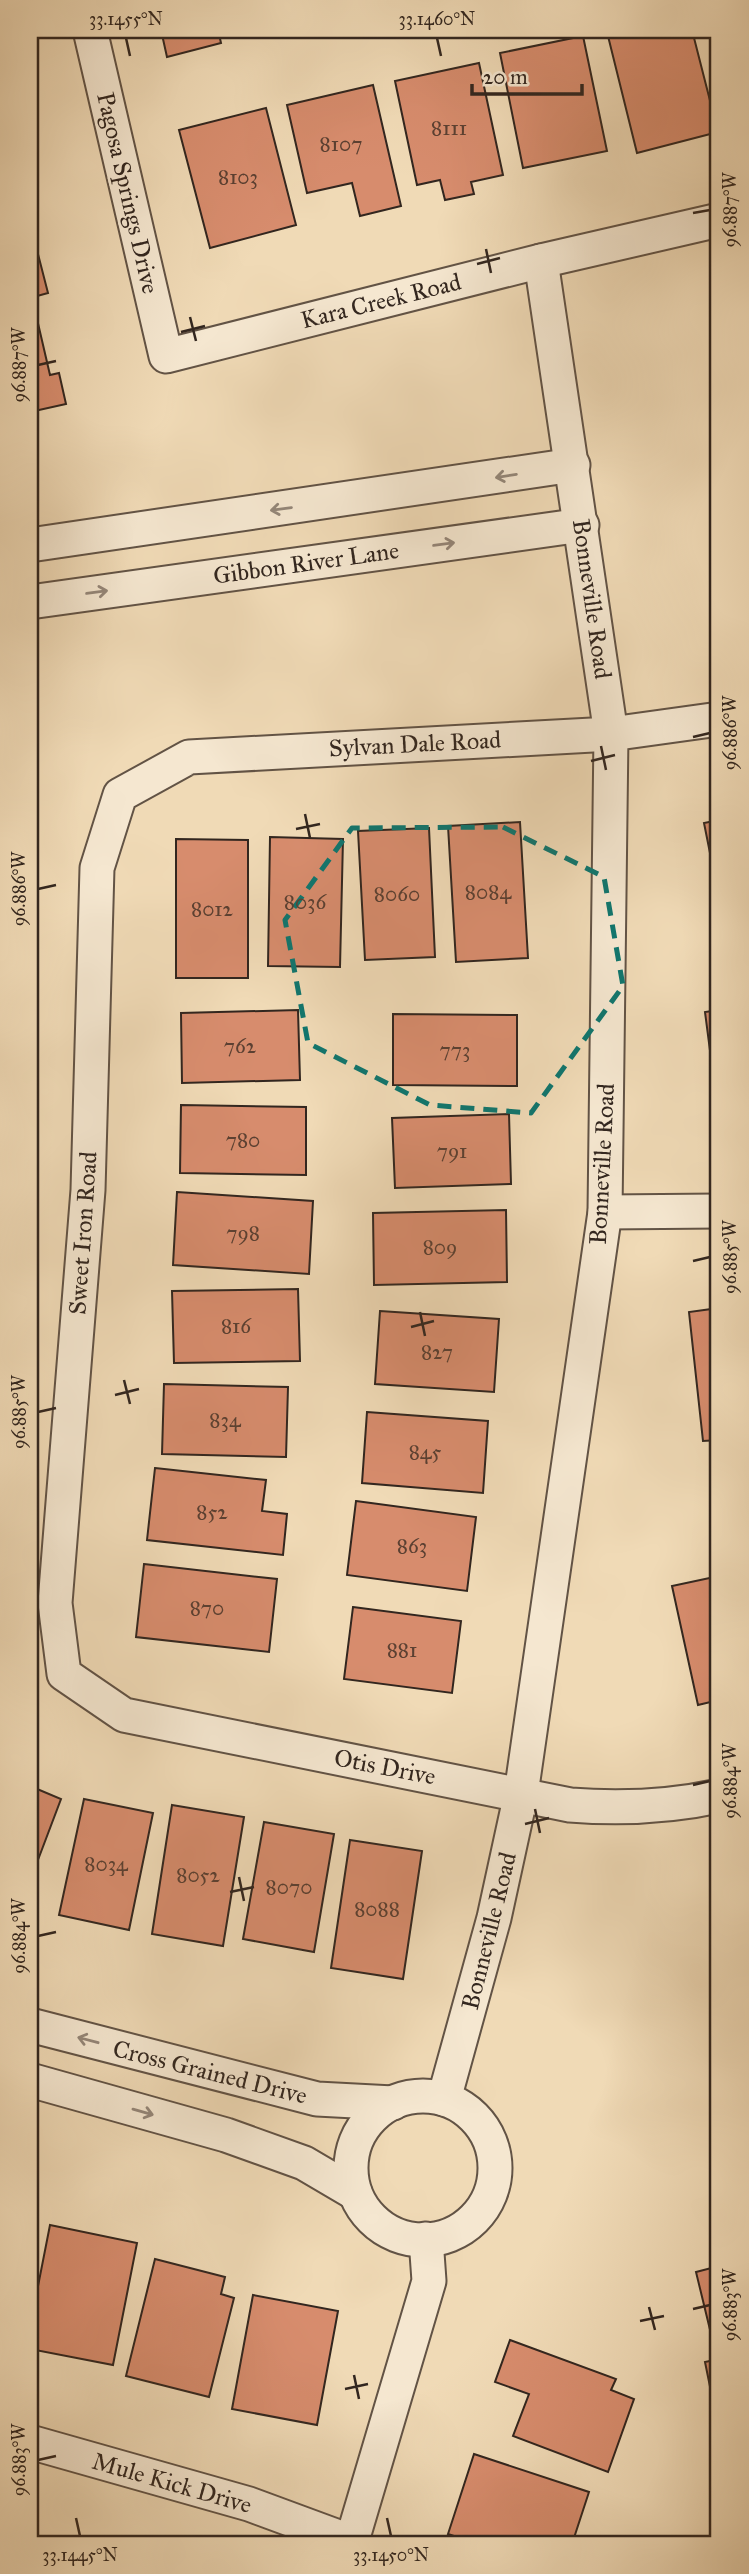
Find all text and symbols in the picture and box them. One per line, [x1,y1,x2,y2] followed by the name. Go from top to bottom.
[89,8,163,30] text: 33.1455°N
[399,8,475,30] text: 33.1460°N
[472,52,583,96] scale bar
[483,64,528,90] text: 20 m
[90,89,166,297] street label: Pagosa Springs Drive
[431,115,467,141] house number: 8111
[320,131,362,157] house number: 8107
[218,164,258,190] house number: 8103
[719,172,741,248] text: 96.887°W
[298,267,464,335] street label: Kara Creek Road
[8,327,30,403] text: 96.887°W
[495,470,518,483] one-way arrow
[270,503,292,516] one-way arrow
[566,517,618,681] street label: Bonneville Road
[211,535,401,591] street label: Gibbon River Lane
[432,537,455,550] one-way arrow
[85,586,108,599] one-way arrow
[719,695,741,770] text: 96.886°W
[328,725,502,763] street label: Sylvan Dale Road
[8,851,30,926] text: 96.886°W
[465,879,512,905] house number: 8084
[374,881,420,907] house number: 8060
[284,889,328,915] house number: 8036
[191,896,234,922] house number: 8012
[224,1033,257,1059] house number: 762
[440,1037,470,1063] house number: 773
[583,1083,621,1245] street label: Bonneville Road
[226,1127,260,1153] house number: 780
[437,1138,467,1164] house number: 791
[62,1150,104,1316] street label: Sweet Iron Road
[719,1219,741,1294] text: 96.885°W
[226,1220,260,1246] house number: 798
[423,1234,457,1260] house number: 809
[221,1313,252,1339] house number: 816
[421,1339,453,1365] house number: 827
[8,1374,30,1449] text: 96.885°W
[209,1407,242,1433] house number: 834
[409,1439,442,1465] house number: 845
[196,1499,228,1525] house number: 852
[397,1533,427,1559] house number: 863
[190,1595,224,1621] house number: 870
[387,1637,417,1663] house number: 881
[332,1742,438,1792] street label: Otis Drive
[719,1742,741,1819] text: 96.884°W
[455,1849,523,2013] street label: Bonneville Road
[84,1851,129,1877] house number: 8034
[176,1862,220,1888] house number: 8052
[266,1874,312,1900] house number: 8070
[354,1896,400,1922] house number: 8088
[8,1897,30,1974] text: 96.884°W
[77,2033,99,2046] one-way arrow
[110,2033,310,2111] street label: Cross Grained Drive
[131,2106,153,2119] one-way arrow
[719,2268,741,2341] text: 96.883°W
[8,2423,30,2496] text: 96.883°W
[89,2446,255,2520] street label: Mule Kick Drive
[42,2544,118,2566] text: 33.1445°N
[353,2544,429,2566] text: 33.1450°N

